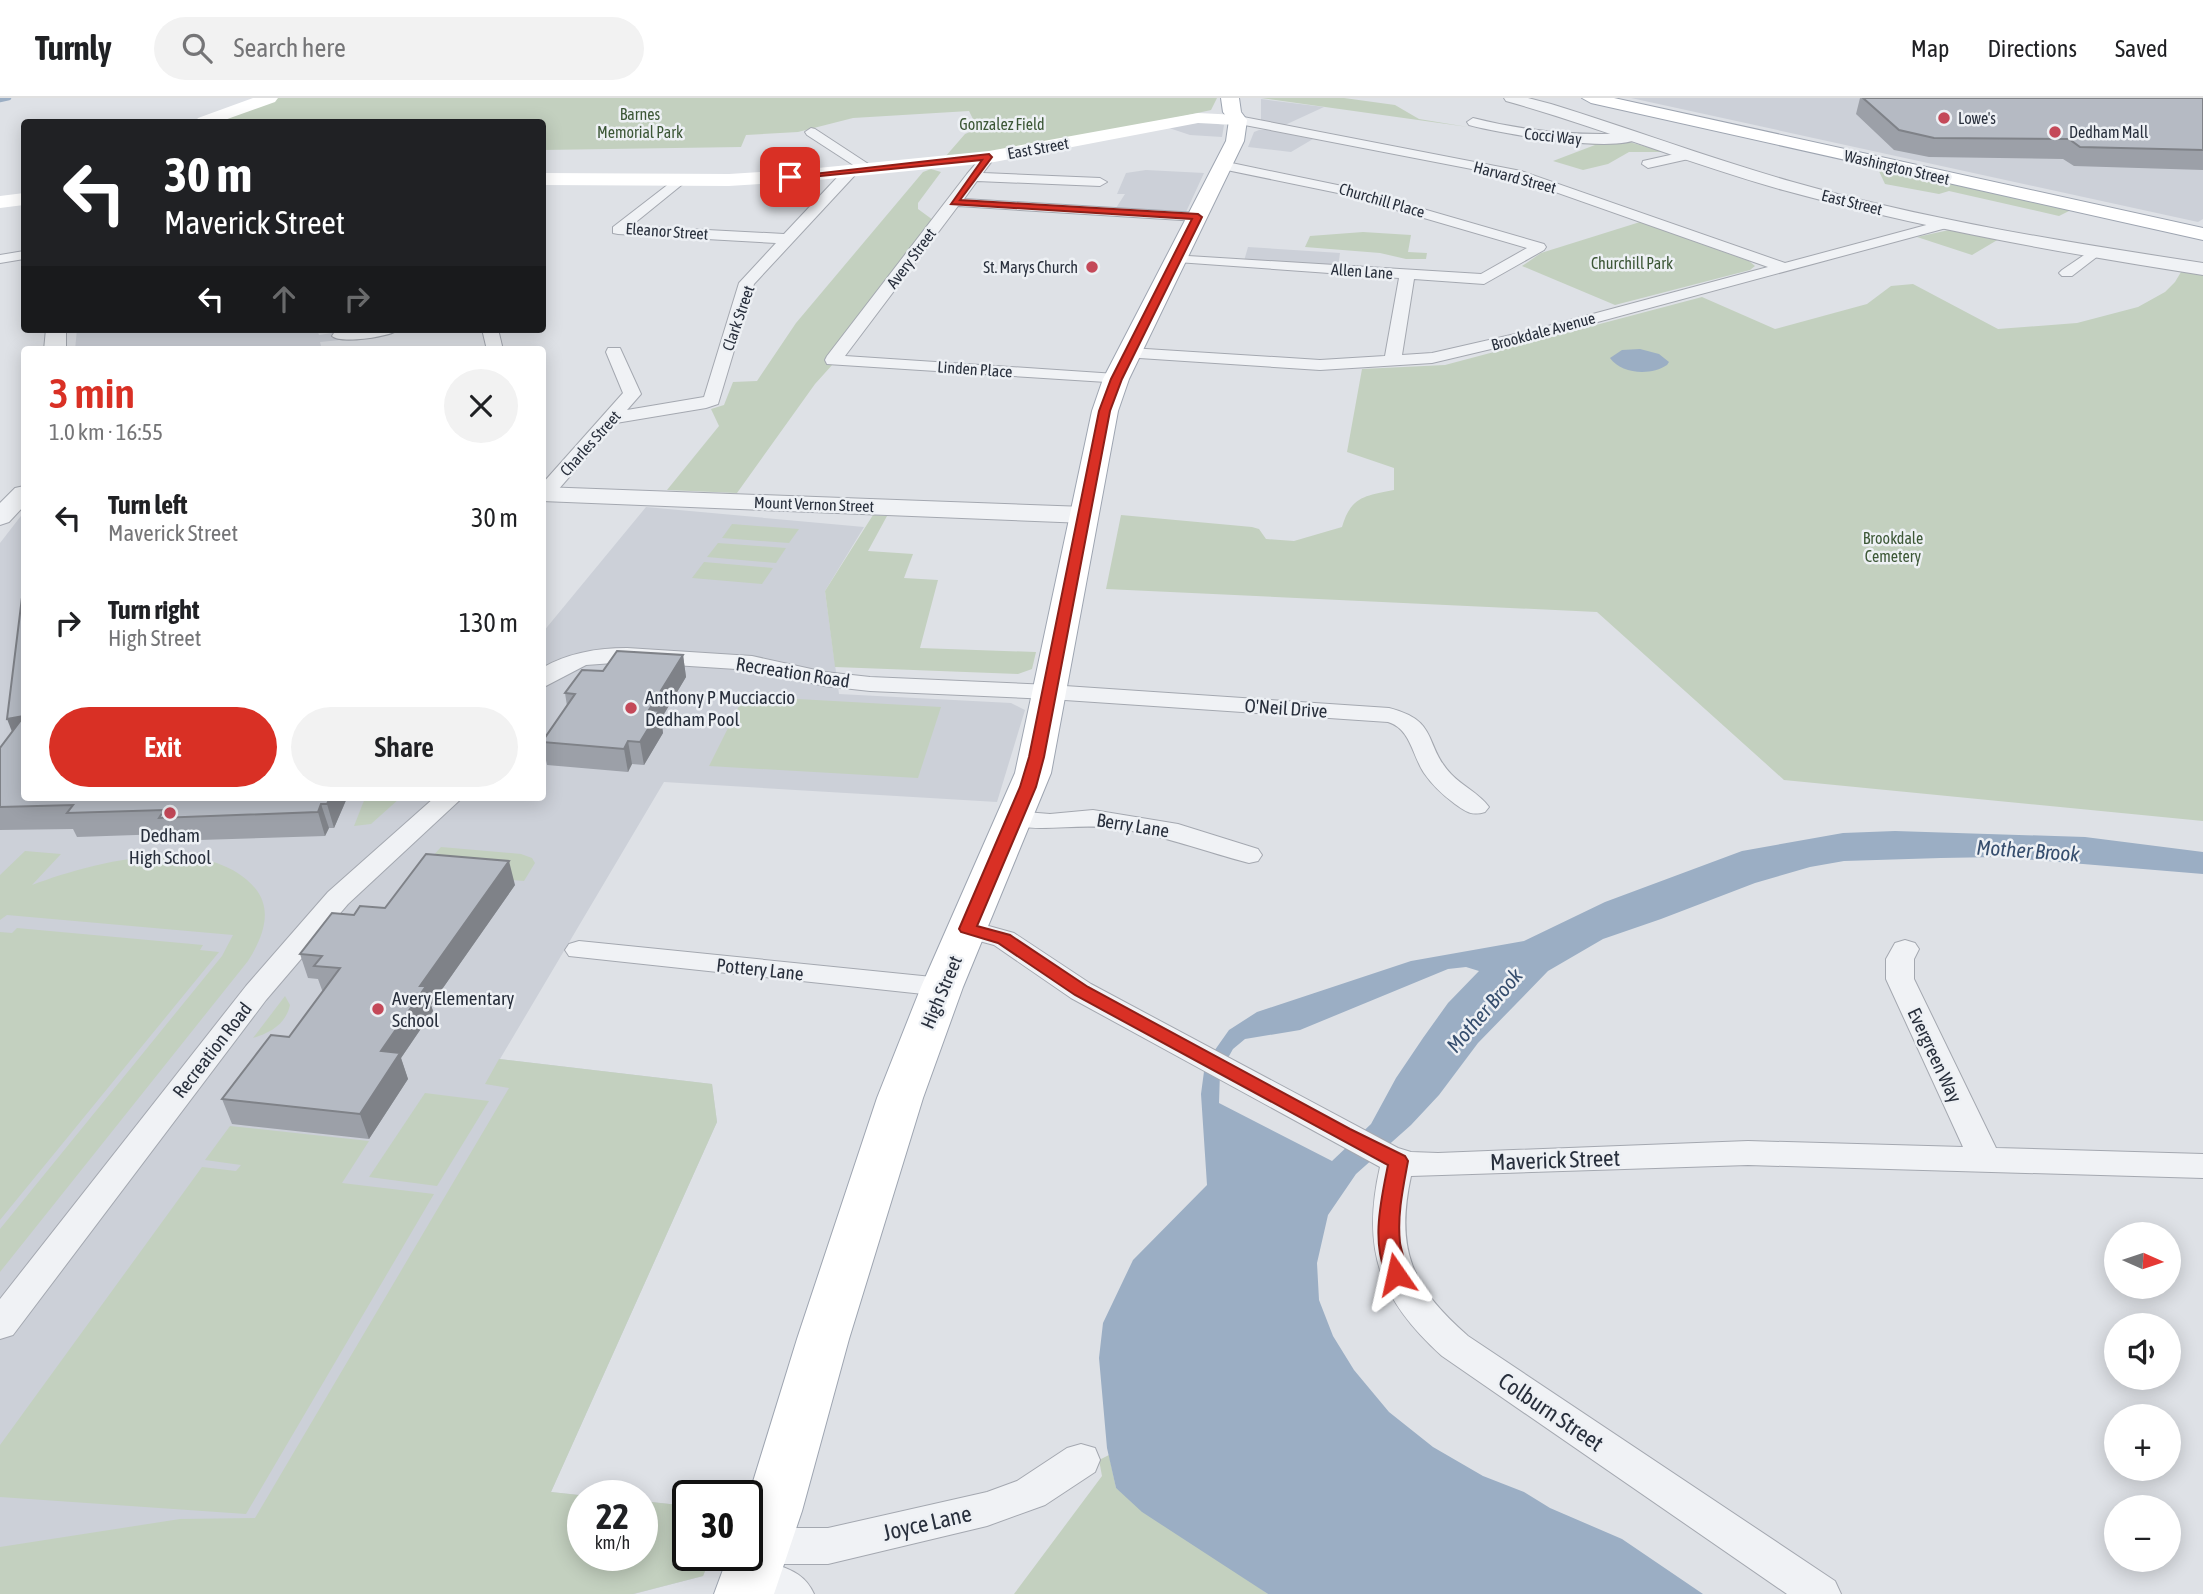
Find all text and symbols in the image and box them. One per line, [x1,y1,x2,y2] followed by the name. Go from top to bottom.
[154,17,644,80] search box
[35,29,112,67] text: Turnly
[178,29,216,67] icon: search
[234,33,346,63] text: Search here
[1911,35,1949,62] text: Map
[1987,35,2077,62] text: Directions
[2115,35,2168,62] text: Saved
[597,105,683,141] park label: Barnes Memorial Park
[1958,109,1996,127] place label: Lowe's
[1936,110,1952,126] marker: Lowe's
[959,115,1045,133] park label: Gonzalez Field
[2069,123,2149,141] place label: Dedham Mall
[1523,124,1583,149] street label: Cocci Way
[2047,124,2063,140] marker: Dedham Mall
[1006,134,1070,162] street label: East Street
[164,146,252,202] text: 30 m
[1842,146,1952,189] street label: Washington Street
[49,147,140,238] icon: left
[760,147,820,207] pin
[1472,157,1559,197] street label: Harvard Street
[771,158,809,196] icon: arrive
[1337,179,1427,221] street label: Churchill Place
[1820,186,1885,218] street label: East Street
[164,204,345,241] text: Maverick Street
[625,219,709,243] street label: Eleanor Street
[883,224,940,292] street label: Avery Street
[1591,254,1673,272] park label: Churchill Park
[983,258,1078,277] place label: St. Marys Church
[1084,259,1100,275] marker: St. Marys Church
[1330,260,1394,282] street label: Allen Lane
[192,280,230,318] icon: left
[265,280,303,318] icon: ahead
[338,280,376,318] icon: right
[718,283,758,353] street label: Clark Street
[1489,308,1597,354] street label: Brookdale Avenue
[937,357,1013,381] street label: Linden Place
[49,369,135,417] text: 3 min
[444,369,518,443] button: close
[556,406,624,479] street label: Charles Street
[49,419,163,445] text: 1.0 km · 16:55
[108,490,188,520] text: Turn left
[754,493,875,515] street label: Mount Vernon Street
[49,499,87,537] icon: left
[471,503,518,533] text: 30 m
[108,520,238,546] text: Maverick Street
[1863,529,1923,566] park label: Brookdale Cemetery
[108,595,199,625] text: Turn right
[49,604,87,642] icon: right
[459,608,518,638] text: 130 m
[108,625,201,651] text: High Street
[734,652,852,692] street label: Recreation Road
[645,686,795,730] place label: Anthony P Mucciaccio Dedham Pool
[1244,694,1328,722] street label: O'Neil Drive
[623,700,639,716] marker: Anthony P Mucciaccio Dedham Pool
[49,707,277,787] button: Exit
[291,707,518,787] button: Share
[162,805,178,821] marker: Dedham High School
[1095,808,1171,842] street label: Berry Lane
[129,824,211,868] place label: Dedham High School
[1976,834,2081,866] water label: Mother Brook
[916,952,966,1032] street label: High Street
[715,953,805,985] street label: Pottery Lane
[1441,963,1527,1057] water label: Mother Brook
[392,987,515,1031] place label: Avery Elementary School
[168,998,256,1102] street label: Recreation Road
[370,1001,386,1017] marker: Avery Elementary School
[1903,1004,1967,1106] street label: Evergreen Way
[1490,1145,1620,1175] street label: Maverick Street
[2104,1222,2180,1298] north arrow
[2104,1222,2181,1572] map controls
[1359,1237,1433,1311] position arrow
[2104,1313,2181,1390] button: sound
[1494,1367,1608,1457] street label: Colburn Street
[2104,1404,2181,1481] button: +
[672,1480,763,1571] speed limit sign: 30
[2104,1495,2181,1572] button: −
[596,1496,629,1536] text: 22
[880,1500,974,1546] street label: Joyce Lane
[595,1532,630,1553] text: km/h

